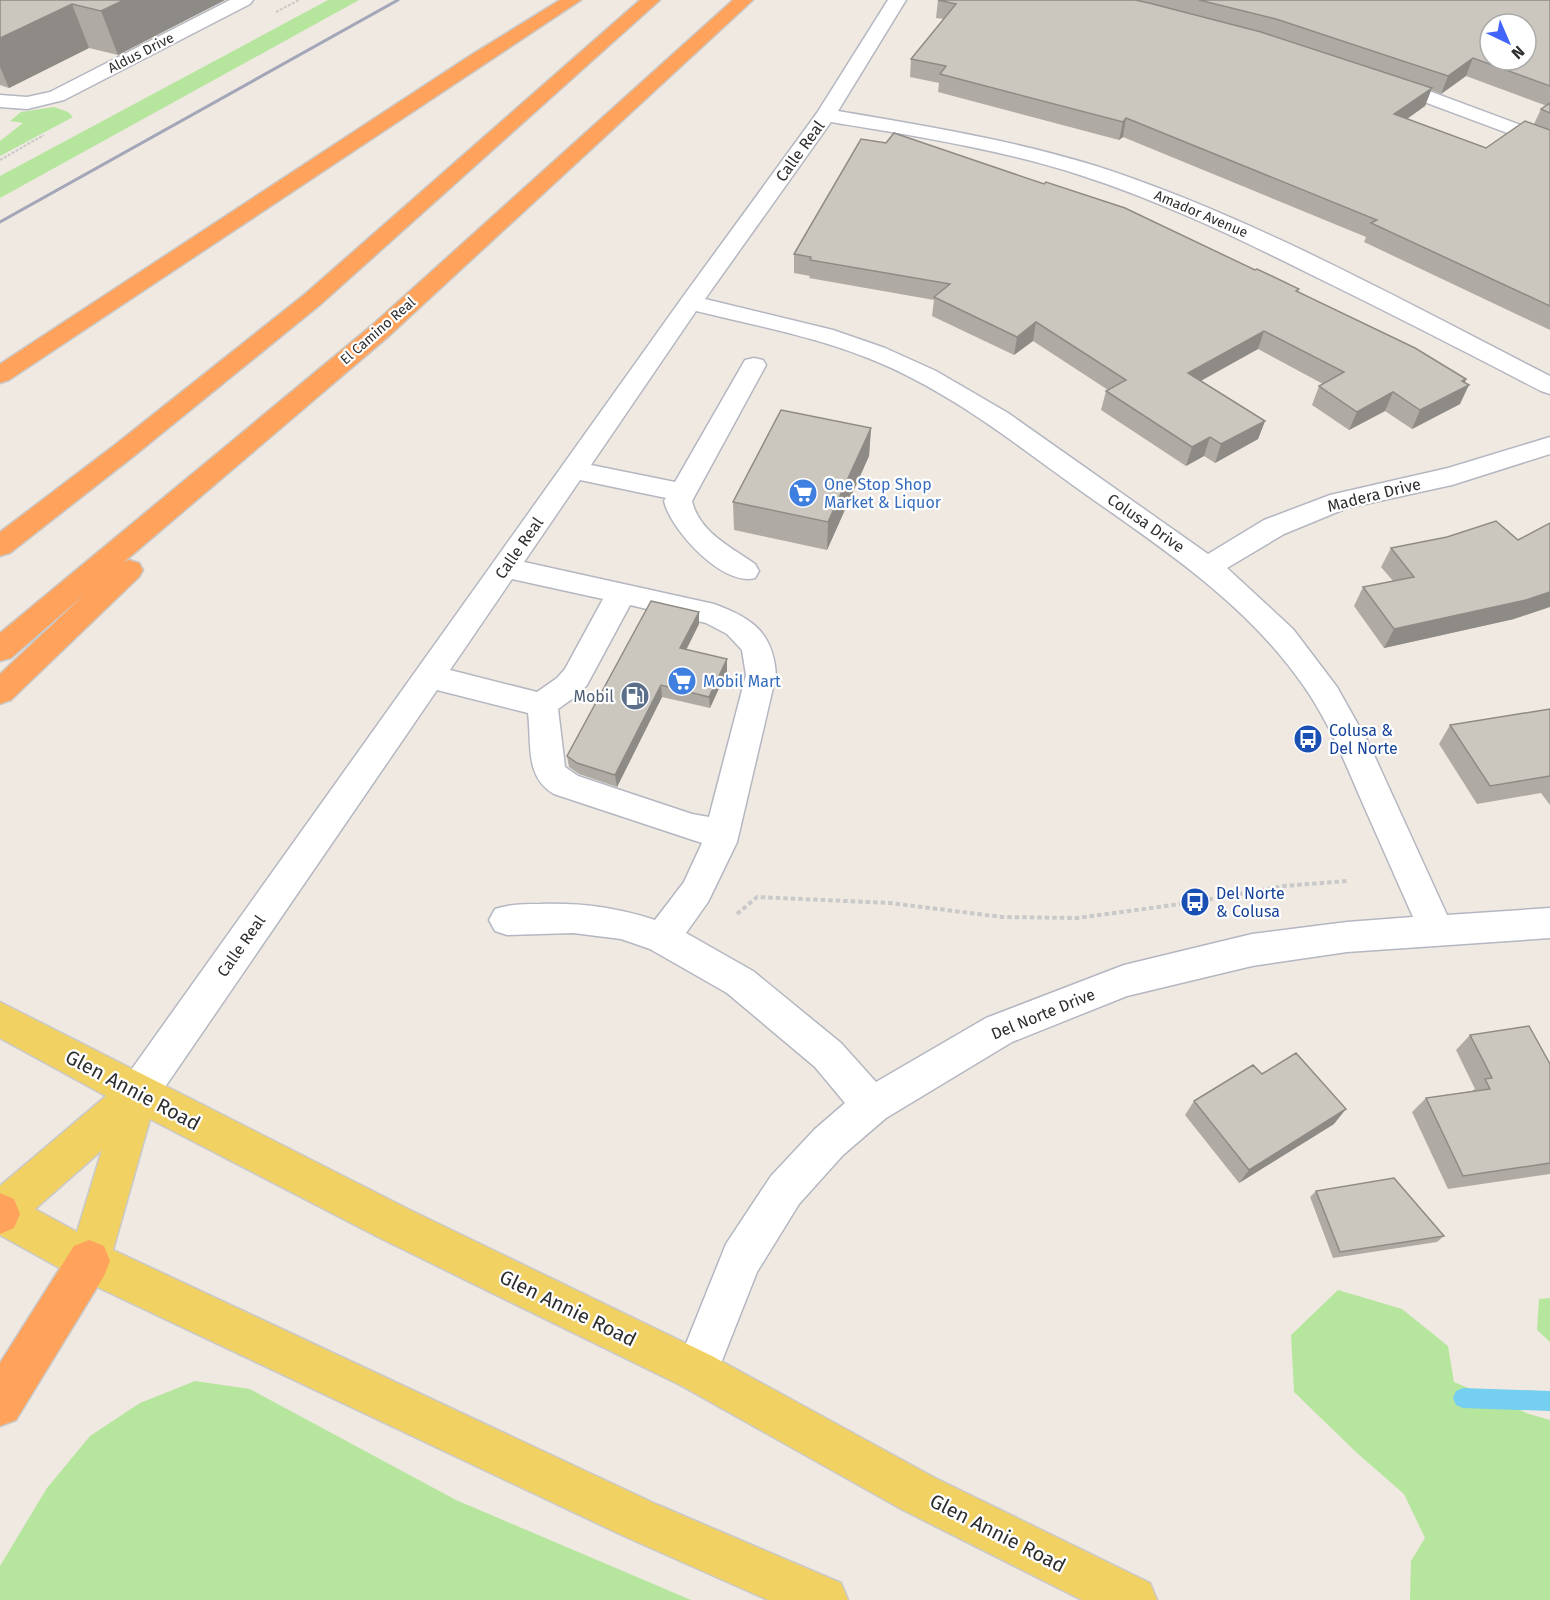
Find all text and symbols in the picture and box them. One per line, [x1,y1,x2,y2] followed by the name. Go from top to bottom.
[1478,12,1538,72] north arrow
[105,29,177,77] street label: Aldus Drive
[1508,42,1528,63] text: N
[771,117,829,185] street label: Calle Real
[1152,187,1250,241] street label: Amador Avenue
[337,294,419,368] street label: El Camino Real
[1325,474,1423,516] street label: Madera Drive
[824,475,942,512] place label: One Stop Shop Market & Liquor
[787,477,819,509] supermarket icon: One Stop Shop Market & Liquor
[1104,489,1188,557] street label: Colusa Drive
[491,513,547,582] street label: Calle Real
[666,665,698,697] supermarket icon: Mobil Mart
[703,672,781,691] place label: Mobil Mart
[619,680,651,712] fuel station icon: Mobil
[574,687,614,706] place label: Mobil
[1329,721,1398,758] place label: Colusa & Del Norte
[1292,723,1324,755] bus stop icon: Colusa & Del Norte
[1216,884,1285,921] place label: Del Norte & Colusa
[1179,886,1211,918] bus stop icon: Del Norte & Colusa
[213,911,269,980] street label: Calle Real
[988,985,1098,1043] street label: Del Norte Drive
[62,1044,204,1136] street label: Glen Annie Road
[496,1265,640,1351] street label: Glen Annie Road
[926,1488,1070,1578] street label: Glen Annie Road

